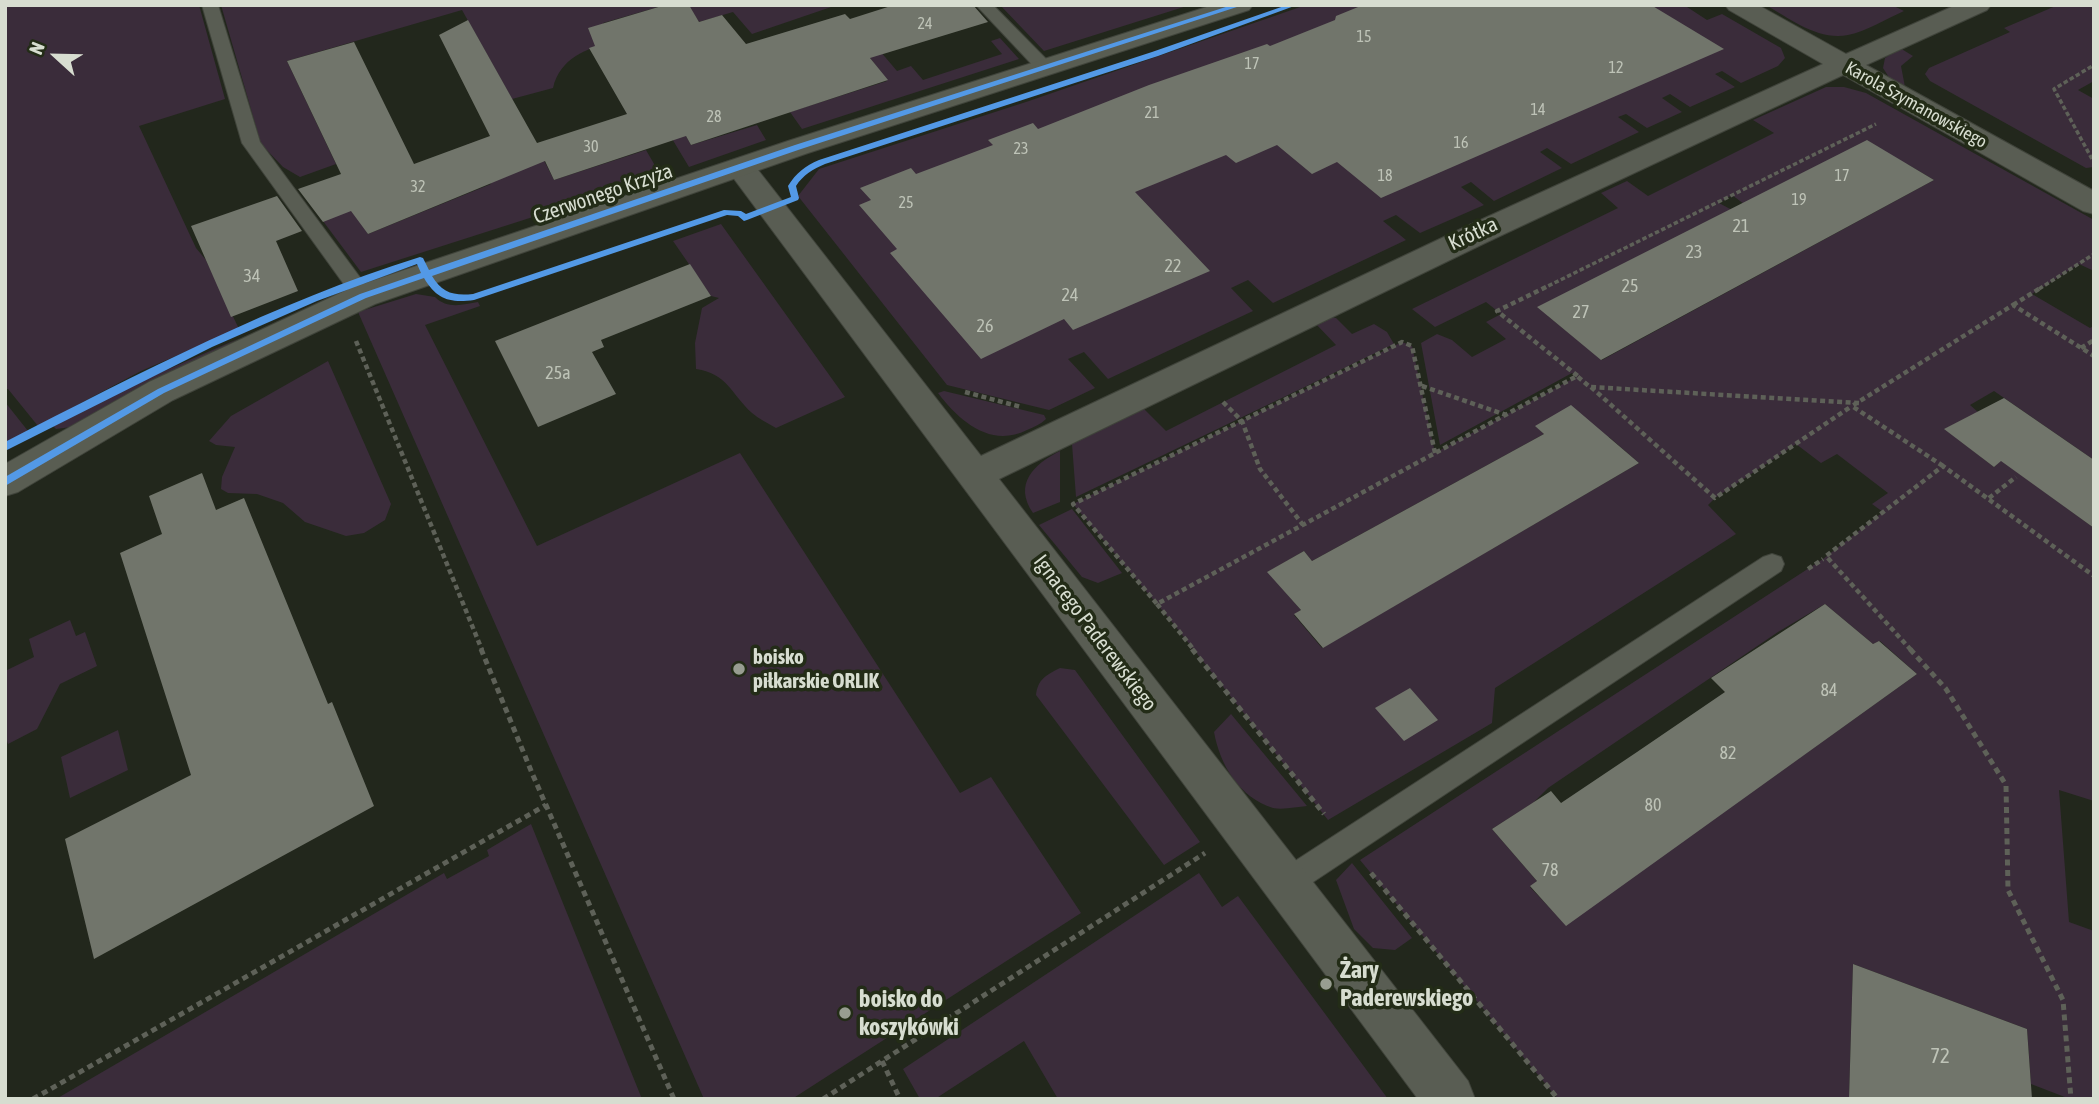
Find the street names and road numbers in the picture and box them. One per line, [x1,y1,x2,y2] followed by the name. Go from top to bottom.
[1841,57,1991,153] street label: Karola Szymanowskiego
[530,158,676,230] street label: Czerwonego Krzyża
[1444,212,1502,256] street label: Krótka
[1028,550,1162,716] street label: Ignacego Paderewskiego

